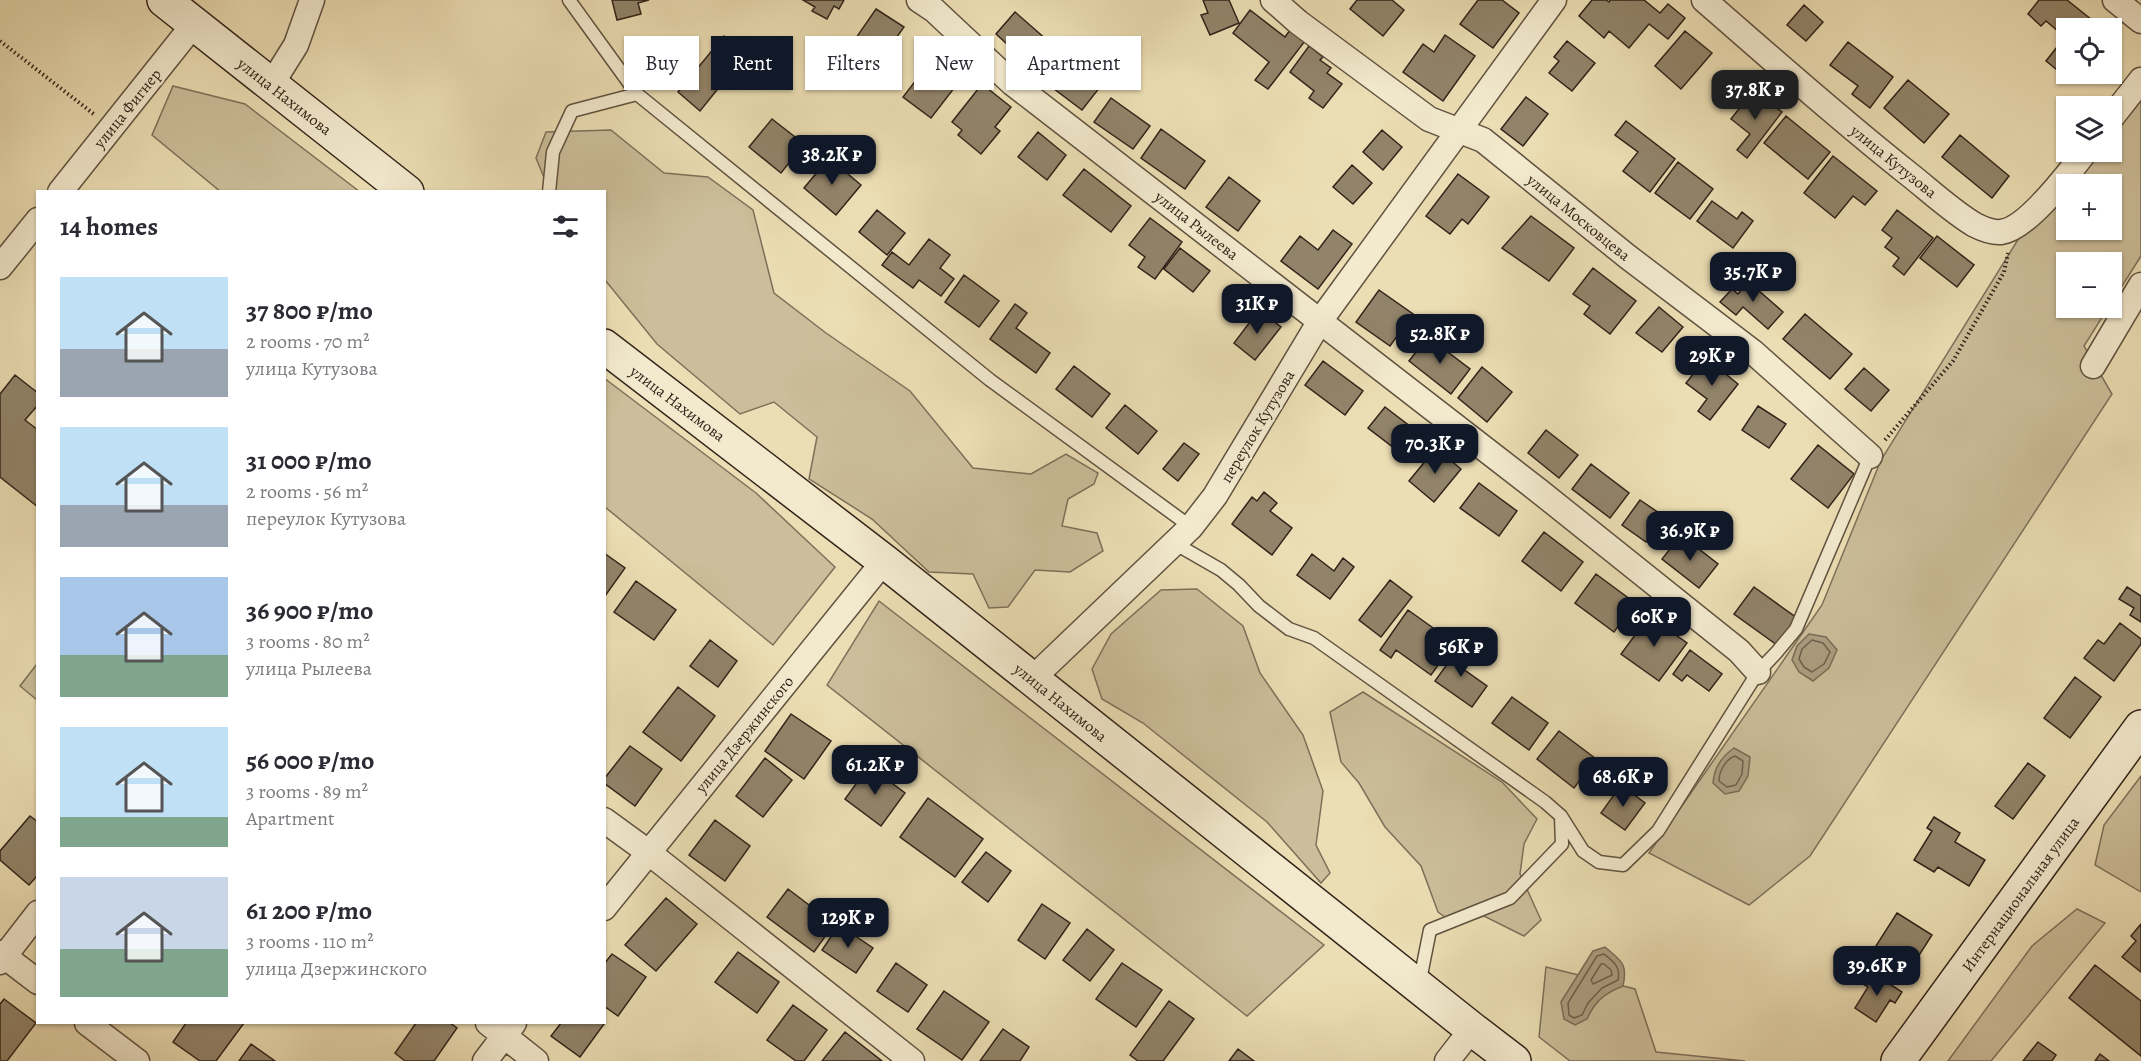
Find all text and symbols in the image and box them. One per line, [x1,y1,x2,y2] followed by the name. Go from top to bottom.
[2056,18,2122,318] map controls
[2056,18,2122,84] button: locate
[624,36,699,90] chip: Buy
[711,36,793,90] chip: Rent
[805,36,902,90] chip: Filters
[914,36,994,90] chip: New
[1006,36,1141,90] chip: Apartment
[232,52,337,141] street label: улица Нахимова
[88,64,167,154] street label: улица Фигнер
[1700,70,1810,121] pin: 37.8K ₽
[1725,76,1785,103] text: 37.8K ₽
[2056,96,2122,162] button: layers
[1845,119,1942,204] street label: улица Кутузова
[777,135,887,186] pin: 38.2K ₽
[802,141,862,168] text: 38.2K ₽
[1521,169,1635,267] street label: улица Московцева
[2056,174,2122,240] button: +
[1149,185,1243,266] street label: улица Рылеева
[60,209,158,244] text: 14 homes
[549,210,582,243] icon: filters
[1698,252,1808,303] pin: 35.7K ₽
[2056,252,2122,318] button: −
[1724,258,1782,285] text: 35.7K ₽
[1215,284,1299,335] pin: 31K ₽
[1236,290,1278,317] text: 31K ₽
[246,293,373,328] text: 37 800 ₽/mo
[108,301,180,373] icon: home
[1385,314,1495,365] pin: 52.8K ₽
[1410,320,1470,347] text: 52.8K ₽
[246,328,370,355] text: 2 rooms · 70 m²
[1670,336,1754,387] pin: 29K ₽
[1689,342,1735,369] text: 29K ₽
[246,355,378,382] text: улица Кутузова
[624,360,730,447] street label: улица Нахимова
[1215,365,1301,487] street label: переулок Кутузова
[1380,424,1490,475] pin: 70.3K ₽
[1405,430,1465,457] text: 70.3K ₽
[246,443,372,478] text: 31 000 ₽/mo
[108,451,180,523] icon: home
[246,478,368,505] text: 2 rooms · 56 m²
[246,505,406,532] text: переулок Кутузова
[1635,511,1745,562] pin: 36.9K ₽
[1660,517,1720,544] text: 36.9K ₽
[246,593,374,628] text: 36 900 ₽/mo
[1612,597,1696,648] pin: 60K ₽
[108,601,180,673] icon: home
[1631,603,1677,630] text: 60K ₽
[1419,627,1503,678] pin: 56K ₽
[246,628,370,655] text: 3 rooms · 80 m²
[1439,633,1483,660] text: 56K ₽
[246,655,372,682] text: улица Рылеева
[1008,658,1112,748] street label: улица Нахимова
[690,671,799,799] street label: улица Дзержинского
[246,743,375,778] text: 56 000 ₽/mo
[820,745,930,796] pin: 61.2K ₽
[108,751,180,823] icon: home
[846,751,904,778] text: 61.2K ₽
[1568,757,1678,808] pin: 68.6K ₽
[1593,763,1653,790] text: 68.6K ₽
[246,778,368,805] text: 3 rooms · 89 m²
[246,805,335,832] text: Apartment
[1957,812,2085,977] street label: Интернациональная улица
[246,893,372,928] text: 61 200 ₽/mo
[799,898,897,949] pin: 129K ₽
[108,901,180,973] icon: home
[822,904,874,931] text: 129K ₽
[246,928,374,955] text: 3 rooms · 110 m²
[1822,946,1932,997] pin: 39.6K ₽
[1847,952,1907,979] text: 39.6K ₽
[246,955,427,982] text: улица Дзержинского

